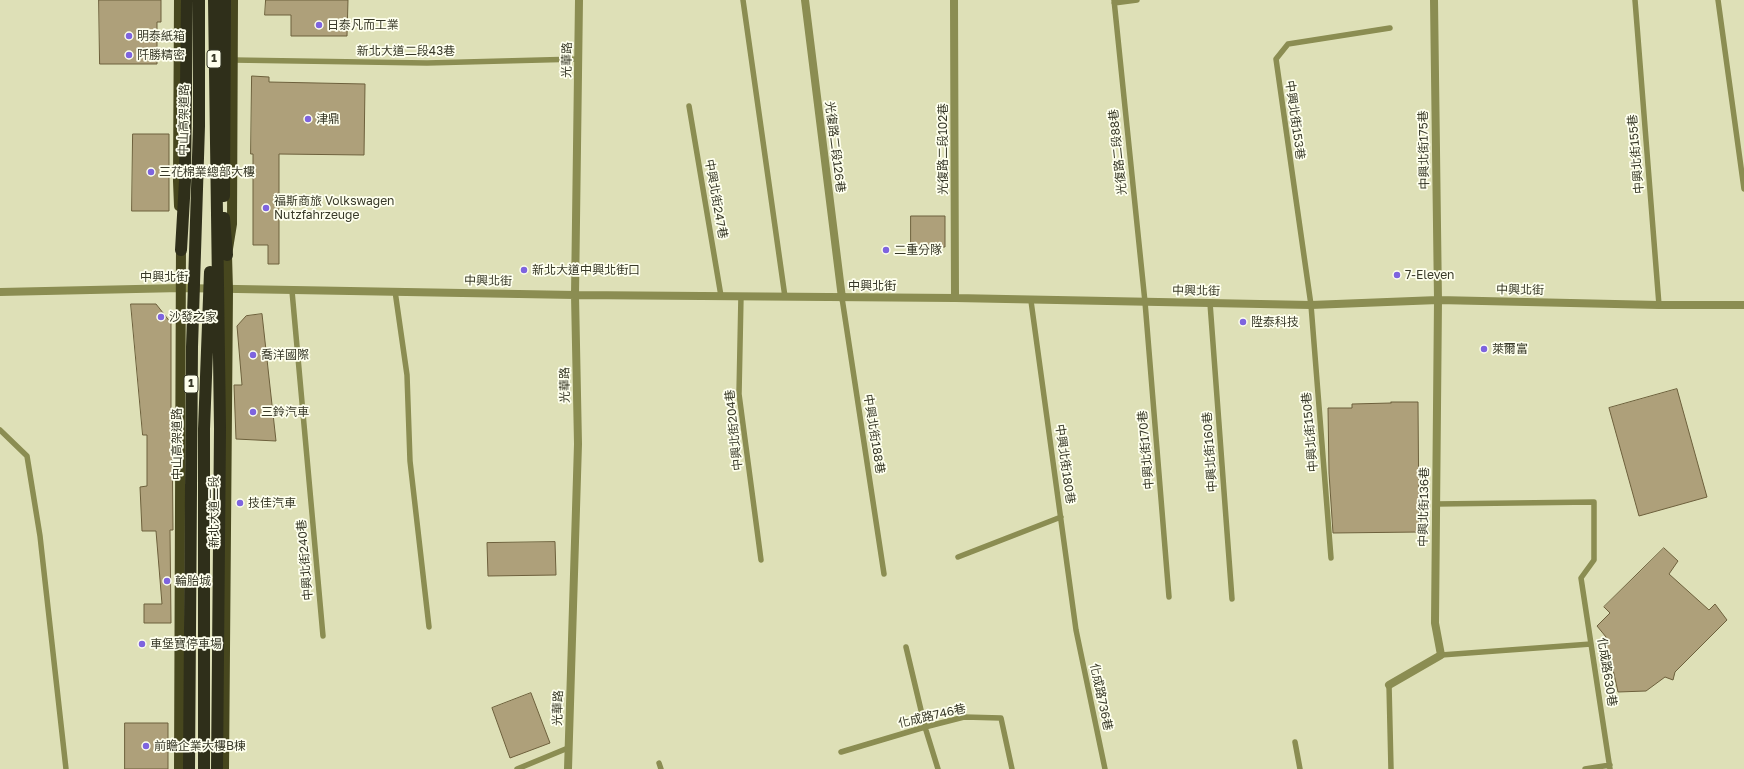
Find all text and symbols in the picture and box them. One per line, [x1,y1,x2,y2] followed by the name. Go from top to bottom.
[327,18,399,32] place label: 日泰凡而工業
[314,20,324,30] marker: 日泰凡而工業
[137,29,185,43] place label: 明泰紙箱
[124,31,134,41] marker: 明泰紙箱
[559,42,575,78] street label: 光華路
[357,44,455,58] street label: 新北大道二段43巷
[137,48,185,62] place label: 阡勝精密
[124,50,134,60] marker: 阡勝精密
[207,50,221,68] road number: 1
[1282,79,1308,161] street label: 中興北街153巷
[176,84,192,156] street label: 中山高架道路
[822,100,848,194] street label: 光復路二段126巷
[936,103,950,195] street label: 光復路二段102巷
[1106,108,1130,196] street label: 光復路二段88巷
[1416,110,1432,190] street label: 中興北街175巷
[316,112,340,126] place label: 津鼎
[303,114,313,124] marker: 津鼎
[1625,114,1647,194] street label: 中興北街155巷
[702,158,730,240] street label: 中興北街247巷
[159,165,255,179] place label: 三花棉業總部大樓
[146,167,156,177] marker: 三花棉業總部大樓
[274,194,394,222] place label: 福斯商旅 Volkswagen Nutzfahrzeuge
[261,203,271,213] marker: 福斯商旅 Volkswagen Nutzfahrzeuge
[894,243,942,257] place label: 二重分隊
[881,245,891,255] marker: 二重分隊
[532,263,640,277] place label: 新北大道中興北街口
[519,265,529,275] marker: 新北大道中興北街口
[1405,268,1454,282] place label: 7-Eleven
[140,270,188,284] street label: 中興北街
[1392,270,1402,280] marker: 7-Eleven
[464,273,512,289] street label: 中興北街
[848,279,896,293] street label: 中興北街
[1496,282,1544,298] street label: 中興北街
[1172,283,1220,299] street label: 中興北街
[169,310,217,324] place label: 沙發之家
[156,312,166,322] marker: 沙發之家
[1251,315,1299,329] place label: 陞泰科技
[1238,317,1248,327] marker: 陞泰科技
[1492,342,1528,356] place label: 萊爾富
[1479,344,1489,354] marker: 萊爾富
[261,348,309,362] place label: 喬洋國際
[248,350,258,360] marker: 喬洋國際
[557,367,573,403] street label: 光華路
[184,375,198,393] road number: 1
[723,389,745,471] street label: 中興北街204巷
[1299,391,1321,473] street label: 中興北街150巷
[861,393,887,475] street label: 中興北街188巷
[261,405,309,419] place label: 三鈴汽車
[248,407,258,417] marker: 三鈴汽車
[170,408,184,480] street label: 中山高架道路
[1135,410,1157,490] street label: 中興北街170巷
[1200,411,1220,493] street label: 中興北街160巷
[1052,423,1078,505] street label: 中興北街180巷
[1416,467,1432,547] street label: 中興北街136巷
[207,476,221,548] street label: 新北大道二段
[248,496,296,510] place label: 技佳汽車
[235,498,245,508] marker: 技佳汽車
[294,519,316,601] street label: 中興北街240巷
[175,574,211,588] place label: 輪胎城
[162,576,172,586] marker: 輪胎城
[1594,636,1620,708] street label: 化成路630巷
[150,637,222,651] place label: 車堡寶停車場
[137,639,147,649] marker: 車堡寶停車場
[1087,662,1115,732] street label: 化成路736巷
[550,690,566,726] street label: 光華路
[897,701,967,731] street label: 化成路746巷
[154,739,246,753] place label: 前瞻企業大樓B棟
[141,741,151,751] marker: 前瞻企業大樓B棟

